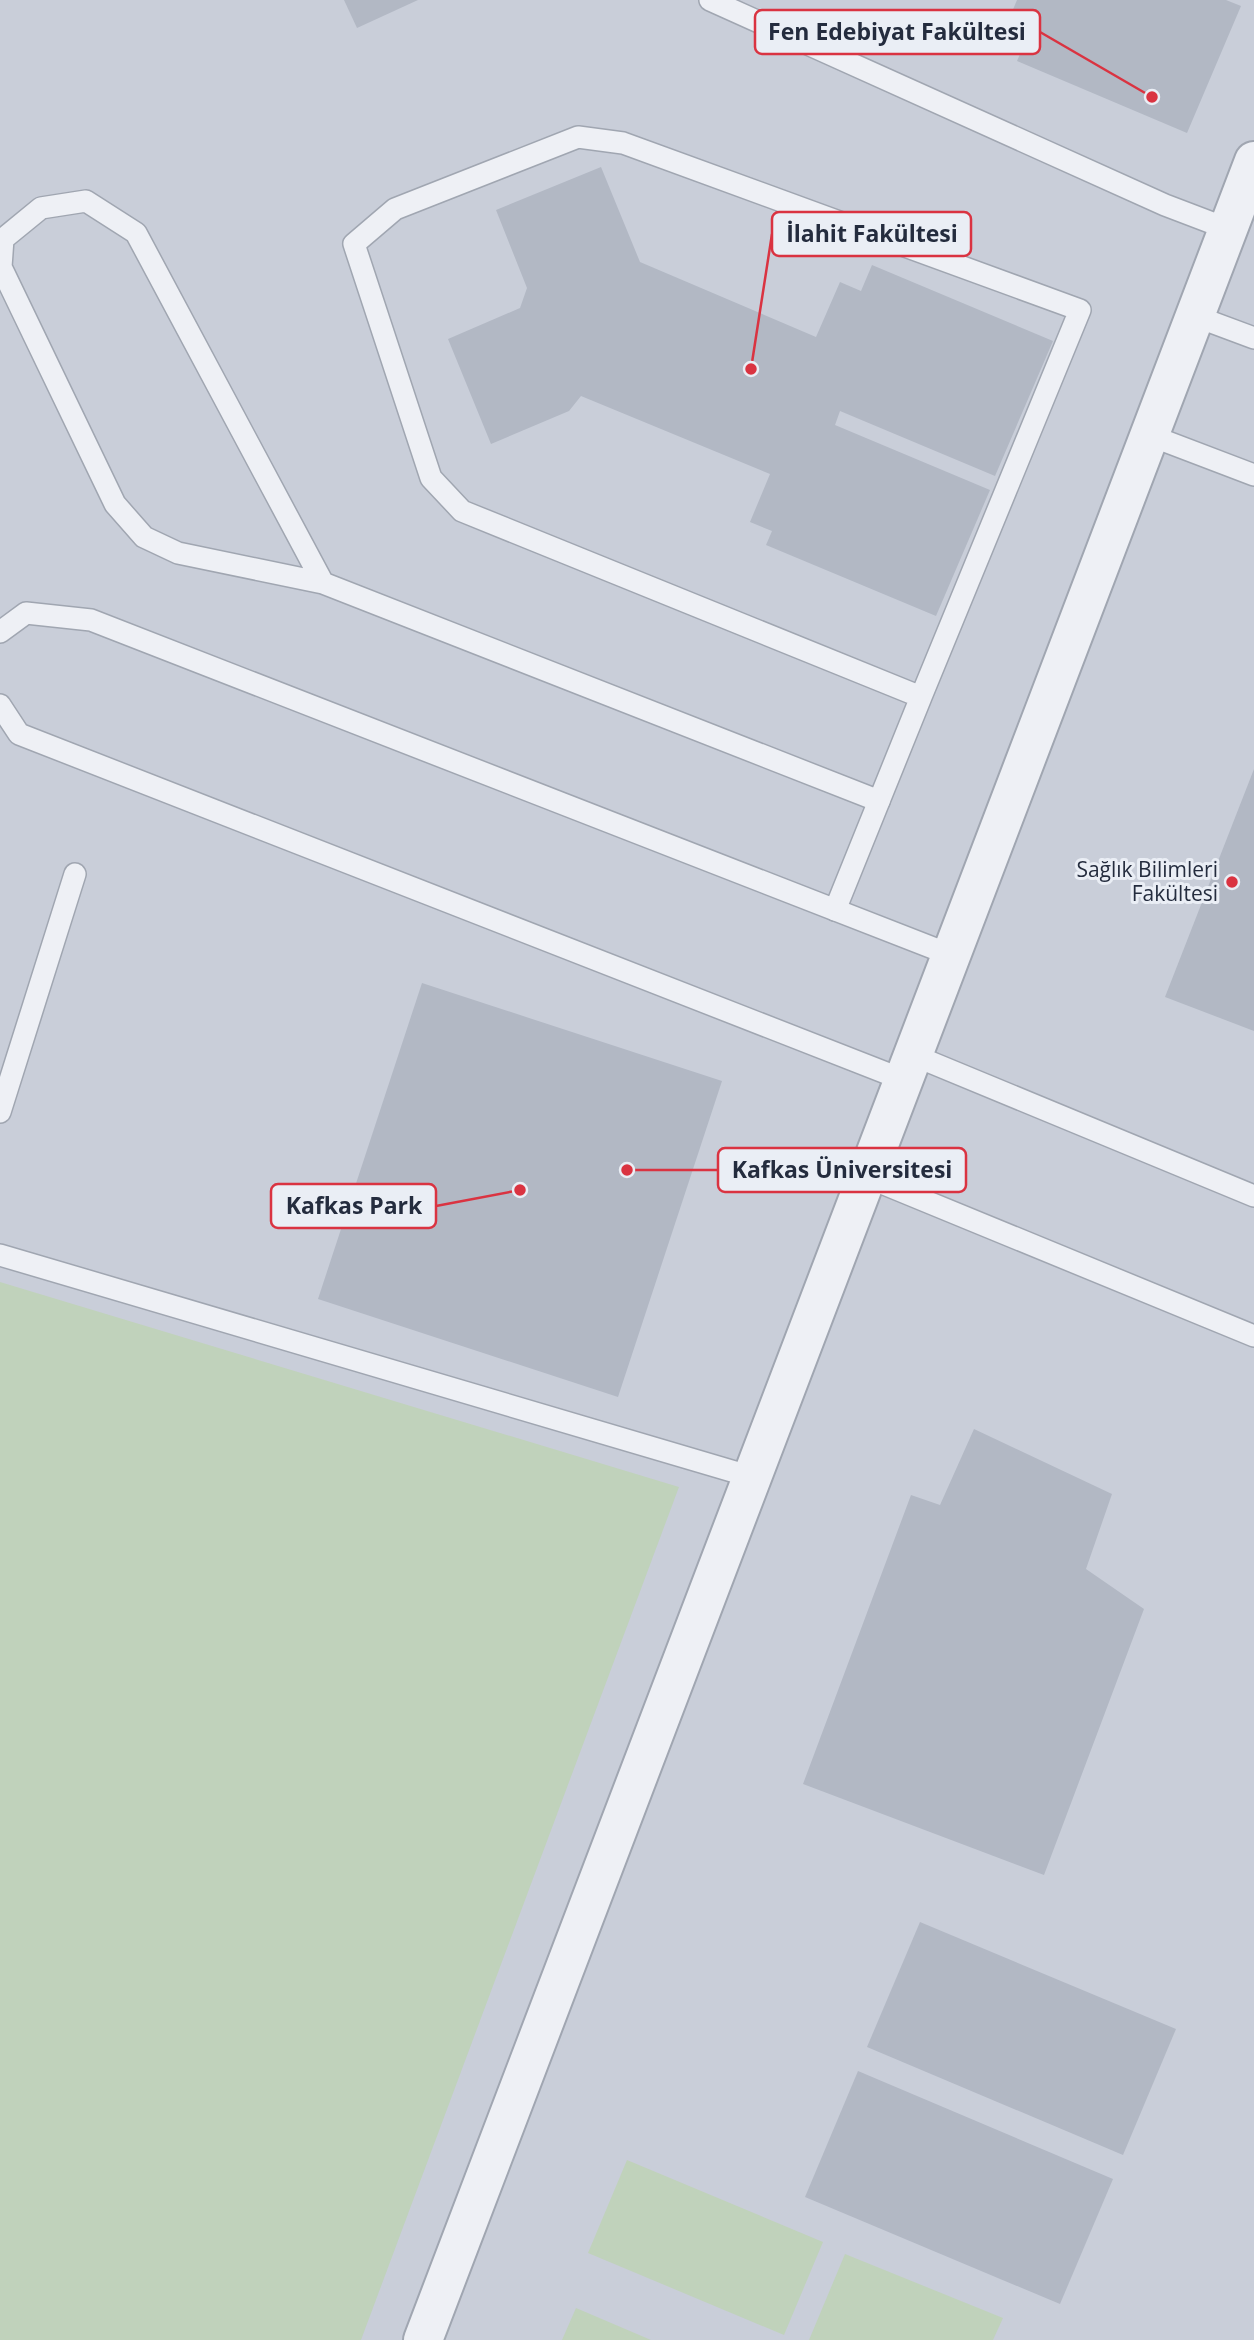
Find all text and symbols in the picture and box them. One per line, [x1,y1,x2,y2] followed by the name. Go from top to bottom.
[755,10,1040,54] callout: Fen Edebiyat Fakültesi
[768,15,1026,47] text: Fen Edebiyat Fakültesi
[772,212,971,256] callout: İlahit Fakültesi
[786,217,958,249] text: İlahit Fakültesi
[1076,855,1218,907] place label: Sağlık Bilimleri Fakültesi
[1224,874,1240,890] marker: Sağlık Bilimleri Fakültesi
[718,1148,966,1192] callout: Kafkas Üniversitesi
[732,1153,952,1185] text: Kafkas Üniversitesi
[271,1184,436,1228] callout: Kafkas Park
[286,1189,423,1221] text: Kafkas Park

